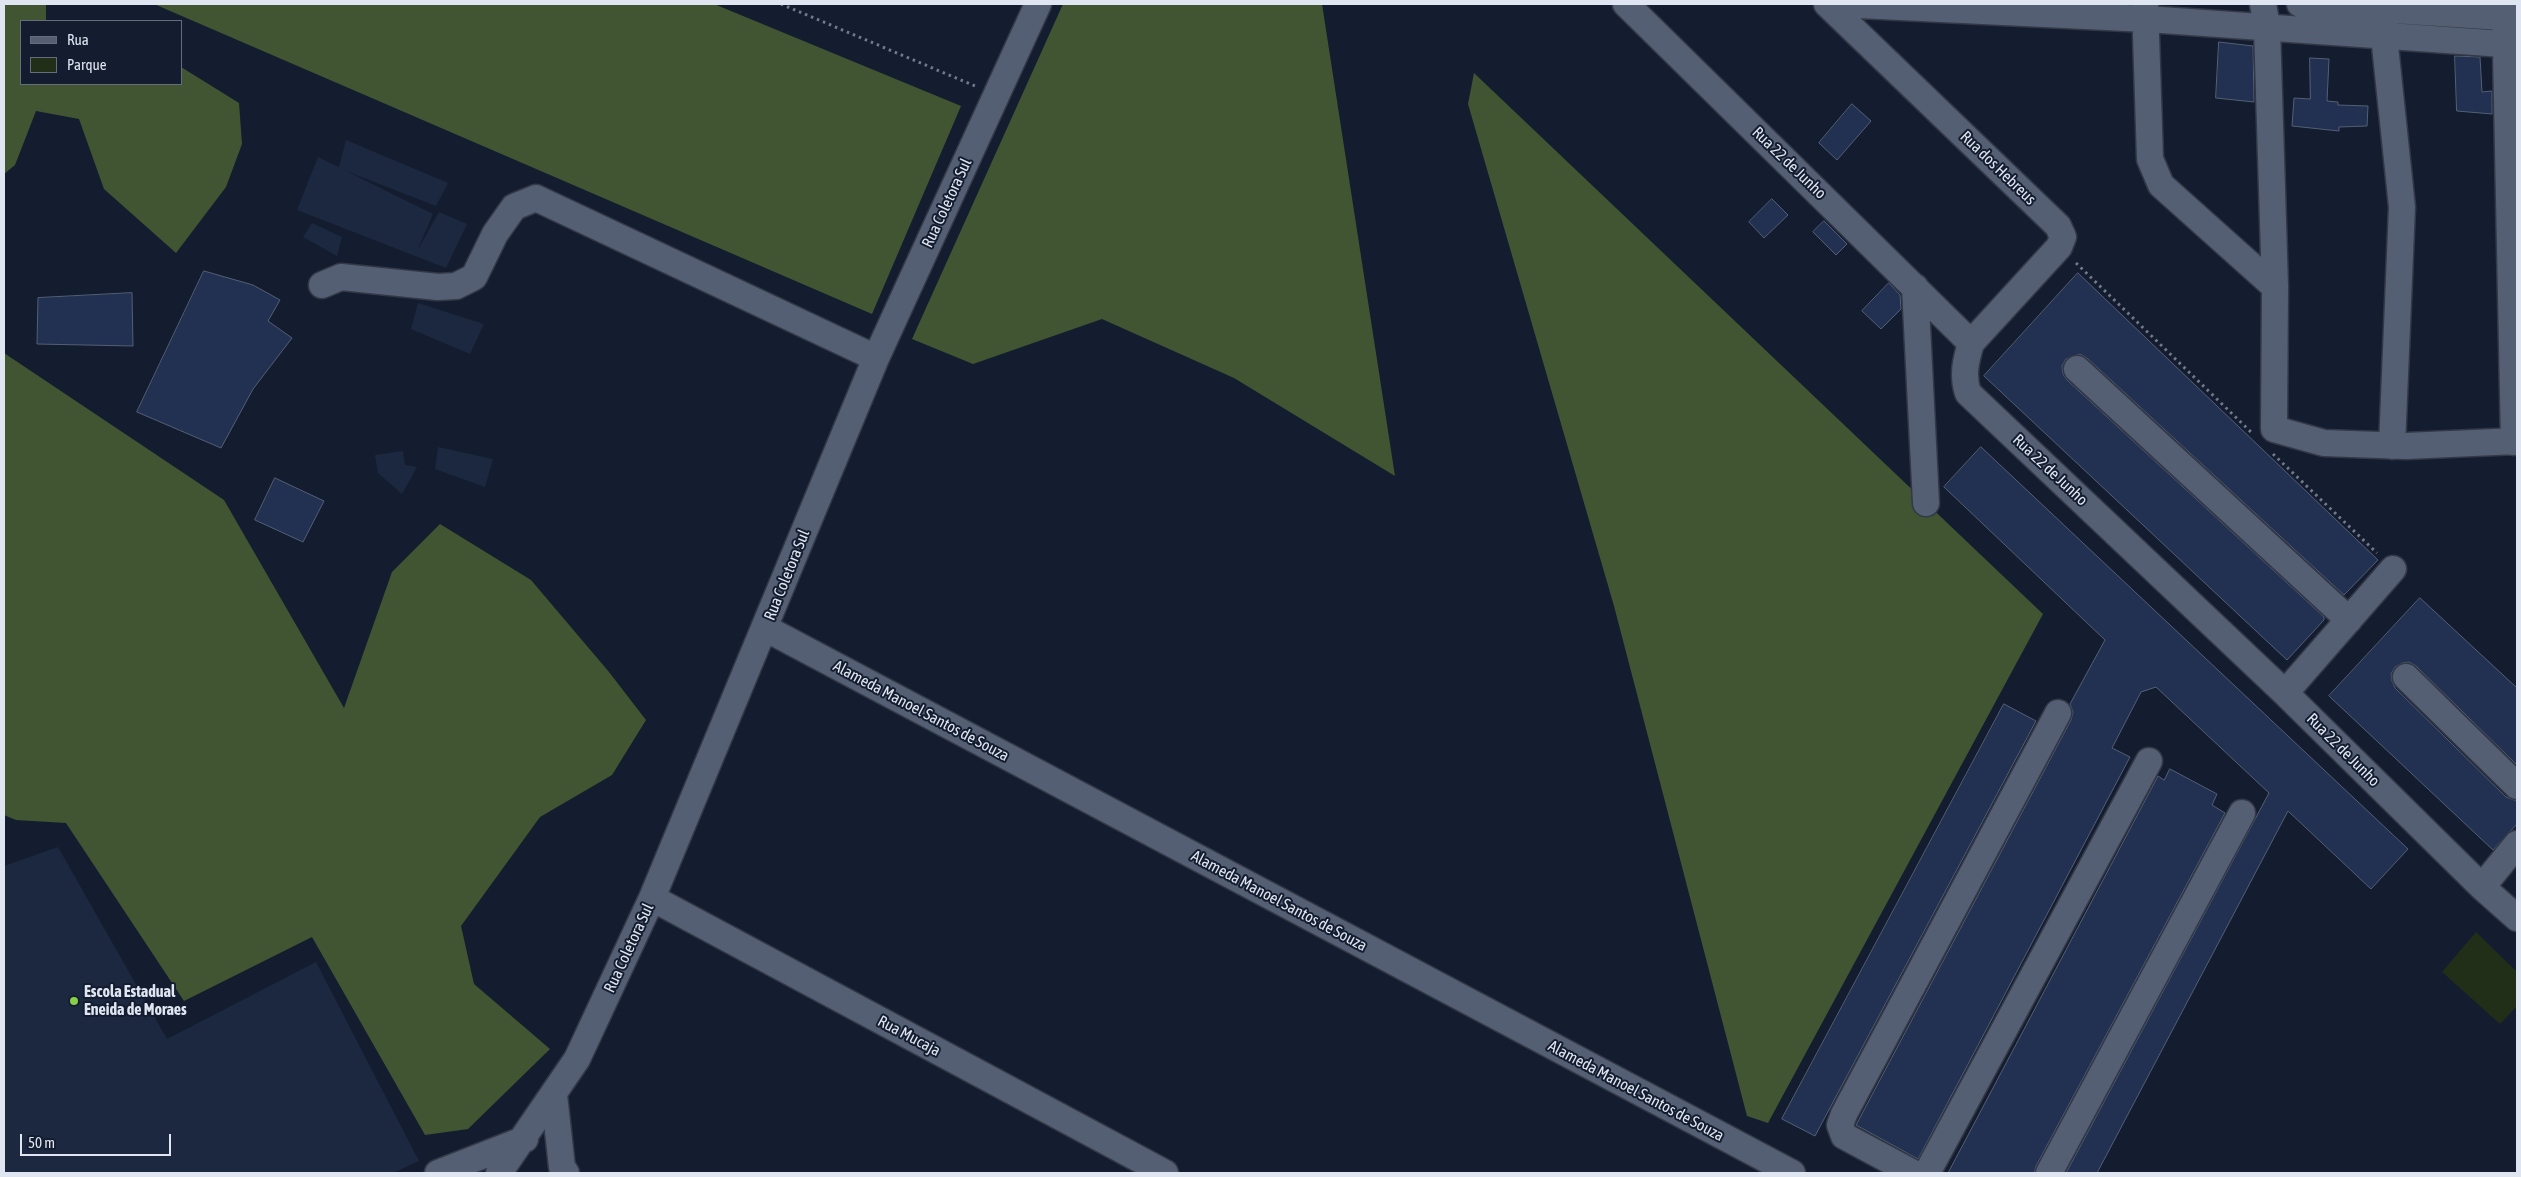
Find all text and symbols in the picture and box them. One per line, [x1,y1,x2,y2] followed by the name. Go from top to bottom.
[20,20,182,85] legend
[67,31,89,48] text: Rua
[67,56,107,73] text: Parque
[1748,123,1830,203] street label: Rua 22 de Junho
[1956,127,2040,209] street label: Rua dos Hebreus
[918,155,976,251] street label: Rua Coletora Sul
[2009,430,2091,510] street label: Rua 22 de Junho
[760,527,814,623] street label: Rua Coletora Sul
[830,656,1012,766] street label: Alameda Manoel Santos de Souza
[2302,709,2384,791] street label: Rua 22 de Junho
[1188,846,1370,956] street label: Alameda Manoel Santos de Souza
[600,900,658,996] street label: Rua Coletora Sul
[84,982,187,1020] place label: Escola Estadual Eneida de Moraes
[68,995,80,1007] marker: Escola Estadual Eneida de Moraes
[874,1011,944,1061] street label: Rua Mucaja
[1545,1036,1727,1146] street label: Alameda Manoel Santos de Souza
[22,1124,174,1156] scale bar
[28,1134,55,1151] text: 50 m

